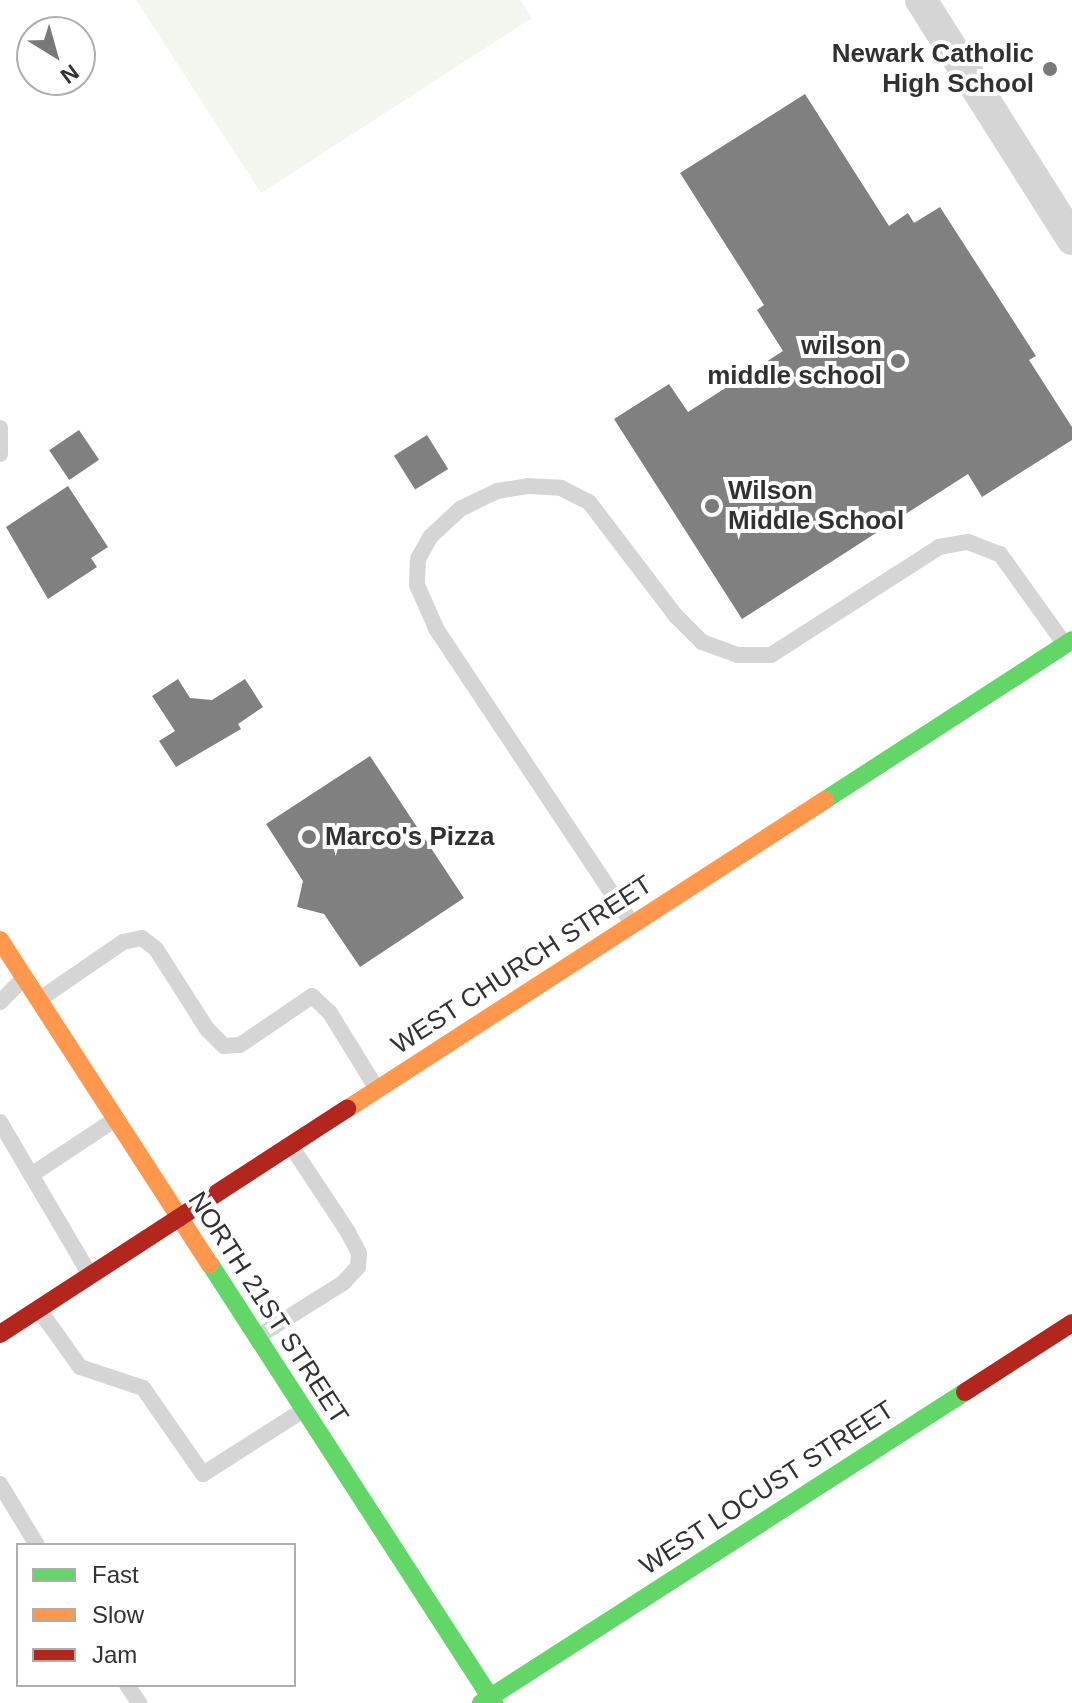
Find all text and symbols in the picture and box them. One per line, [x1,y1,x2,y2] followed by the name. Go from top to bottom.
[16,16,96,96] north arrow
[832,38,1034,100] place label: Newark Catholic High School
[56,59,83,89] text: N
[1041,60,1059,78] marker: Newark Catholic High School
[707,330,882,392] place label: wilson middle school
[889,352,907,370] marker: wilson middle school
[728,475,904,536] place label: Wilson Middle School
[703,497,721,515] marker: Wilson Middle School
[325,821,494,853] place label: Marco's Pizza
[300,828,318,846] marker: Marco's Pizza
[386,869,658,1061] street label: WEST CHURCH STREET
[181,1186,355,1430] street label: NORTH 21ST STREET
[634,1394,900,1582] street label: WEST LOCUST STREET
[16,1543,296,1687] legend
[92,1561,139,1588] text: Fast
[92,1601,144,1628] text: Slow
[92,1641,137,1668] text: Jam

